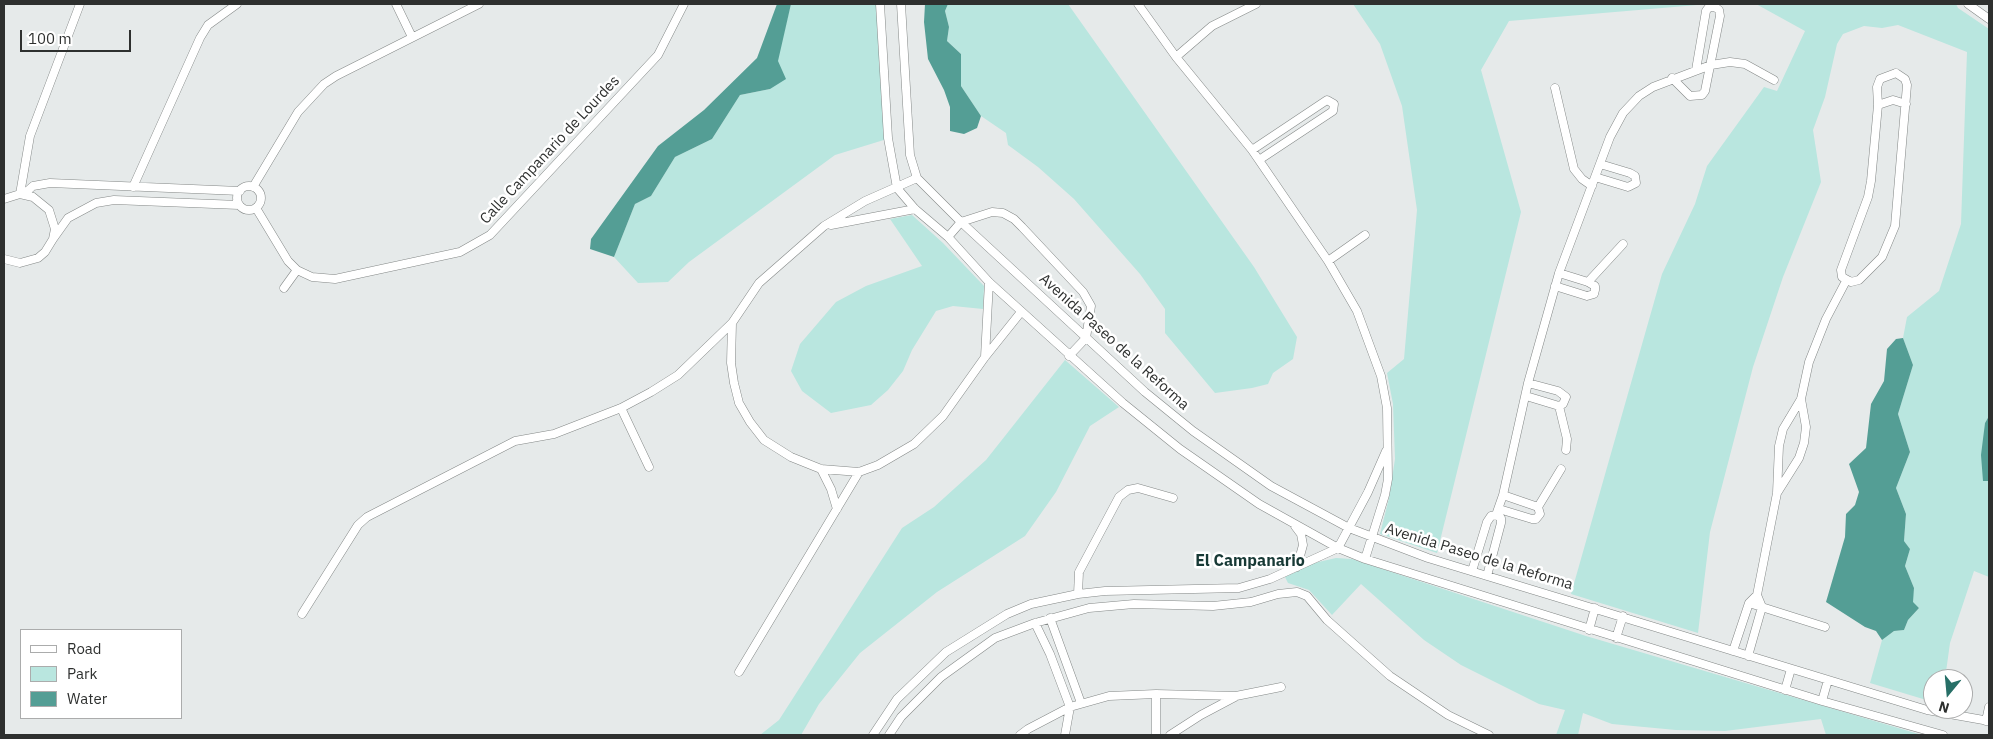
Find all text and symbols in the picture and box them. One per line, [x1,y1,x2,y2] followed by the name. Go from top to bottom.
[22,20,134,52] scale bar
[28,29,72,48] text: 100 m
[476,72,624,228] street label: Calle Campanario de Lourdes
[1035,270,1193,414] street label: Avenida Paseo de la Reforma
[1383,520,1575,594] street label: Avenida Paseo de la Reforma
[1195,551,1305,571] district label: El Campanario
[20,629,182,719] legend
[67,639,102,658] text: Road
[67,664,97,683] text: Park
[1923,669,1973,719] north arrow
[67,689,107,708] text: Water
[1936,697,1951,717] text: N

